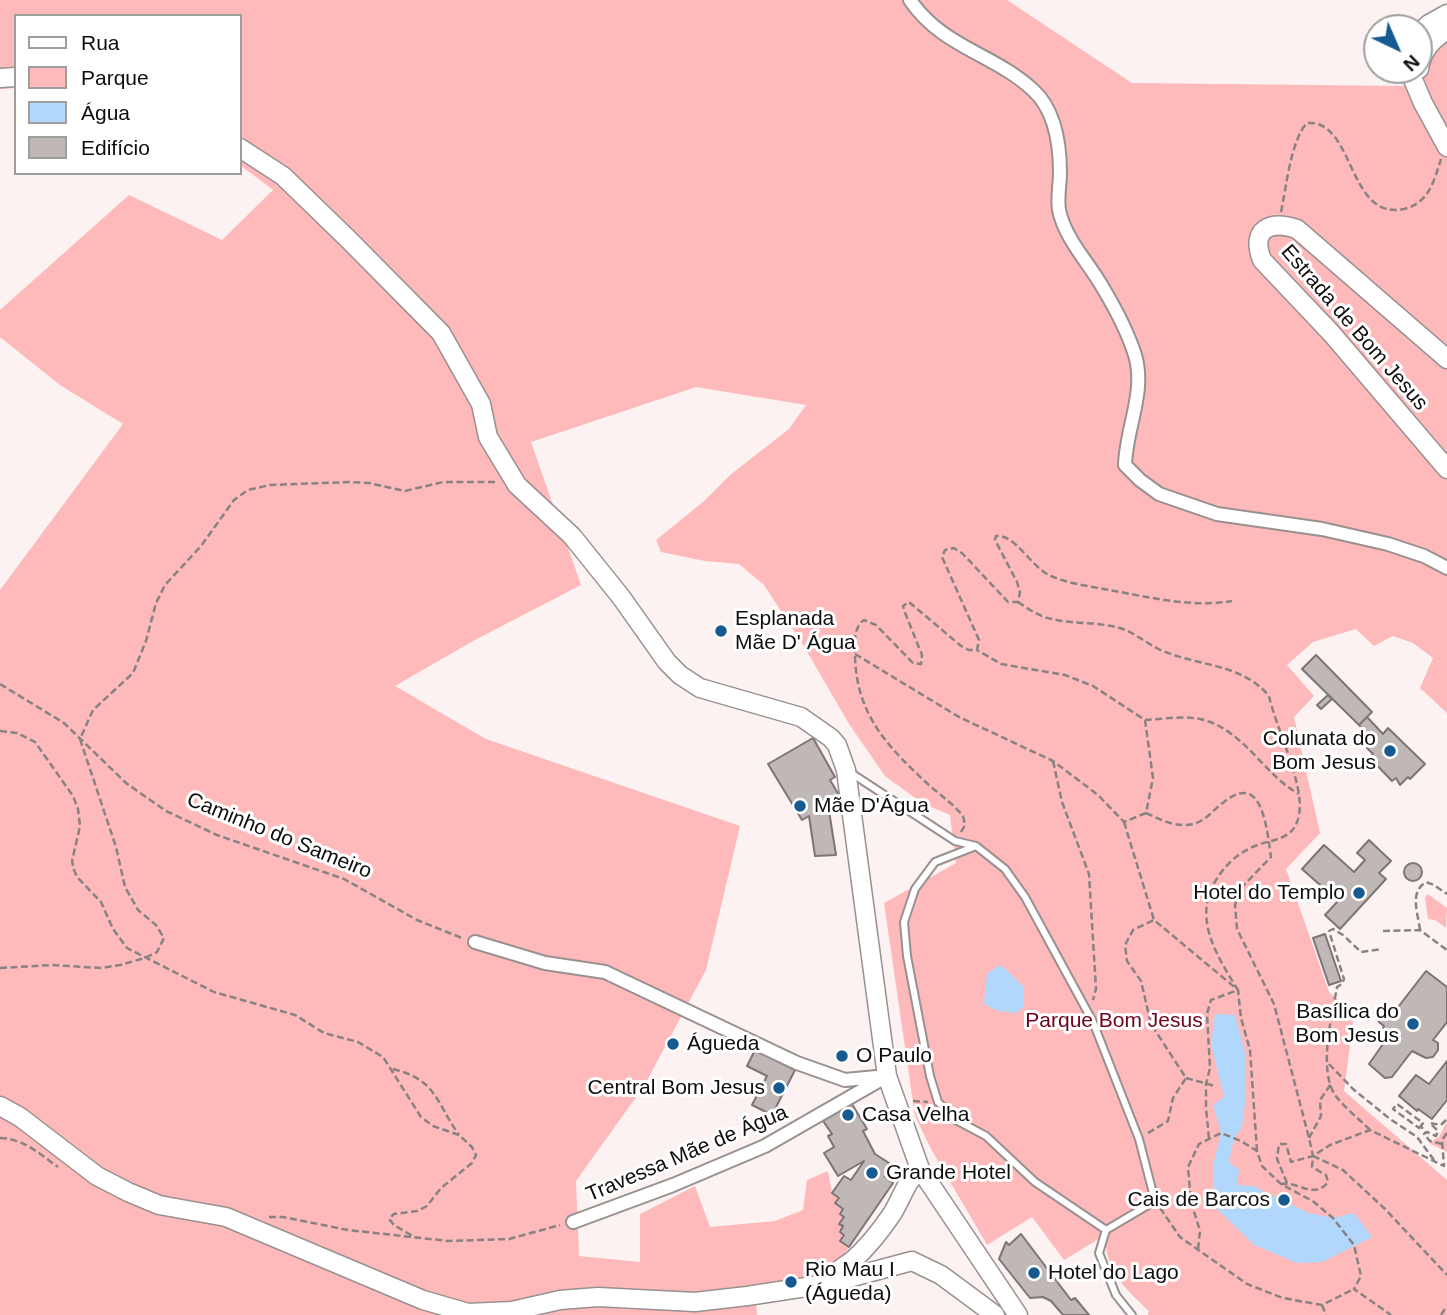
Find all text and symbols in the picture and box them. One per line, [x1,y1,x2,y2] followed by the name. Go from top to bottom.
[14,14,242,175] legend
[1363,14,1433,84] north arrow
[81,31,120,54] text: Rua
[1399,51,1424,75] text: N
[81,66,149,89] text: Parque
[81,101,130,124] text: Água
[81,136,150,159] text: Edifício
[1275,240,1433,416] street label: Estrada de Bom Jesus
[735,606,856,656] place label: Esplanada Mãe D' Água
[713,623,729,639] marker: Esplanada Mãe D' Água
[1263,726,1376,776] place label: Colunata do Bom Jesus
[1382,743,1398,759] marker: Colunata do Bom Jesus
[183,787,375,885] street label: Caminho do Sameiro
[814,793,929,819] place label: Mãe D'Água
[792,798,808,814] marker: Mãe D'Água
[1193,880,1345,906] place label: Hotel do Templo
[1351,885,1367,901] marker: Hotel do Templo
[1295,999,1399,1049] place label: Basílica do Bom Jesus
[1025,1008,1203,1034] park label: Parque Bom Jesus
[1405,1016,1421,1032] marker: Basílica do Bom Jesus
[687,1031,759,1057] place label: Águeda
[665,1036,681,1052] marker: Águeda
[856,1043,932,1069] place label: O Paulo
[834,1048,850,1064] marker: O Paulo
[588,1075,765,1101] place label: Central Bom Jesus
[771,1080,787,1096] marker: Central Bom Jesus
[583,1100,791,1208] street label: Travessa Mãe de Água
[862,1102,969,1128] place label: Casa Velha
[840,1107,856,1123] marker: Casa Velha
[886,1160,1011,1186] place label: Grande Hotel
[864,1165,880,1181] marker: Grande Hotel
[1128,1187,1270,1213] place label: Cais de Barcos
[1276,1192,1292,1208] marker: Cais de Barcos
[805,1257,895,1307] place label: Rio Mau I (Águeda)
[1048,1260,1179,1286] place label: Hotel do Lago
[1026,1265,1042,1281] marker: Hotel do Lago
[783,1274,799,1290] marker: Rio Mau I (Águeda)

